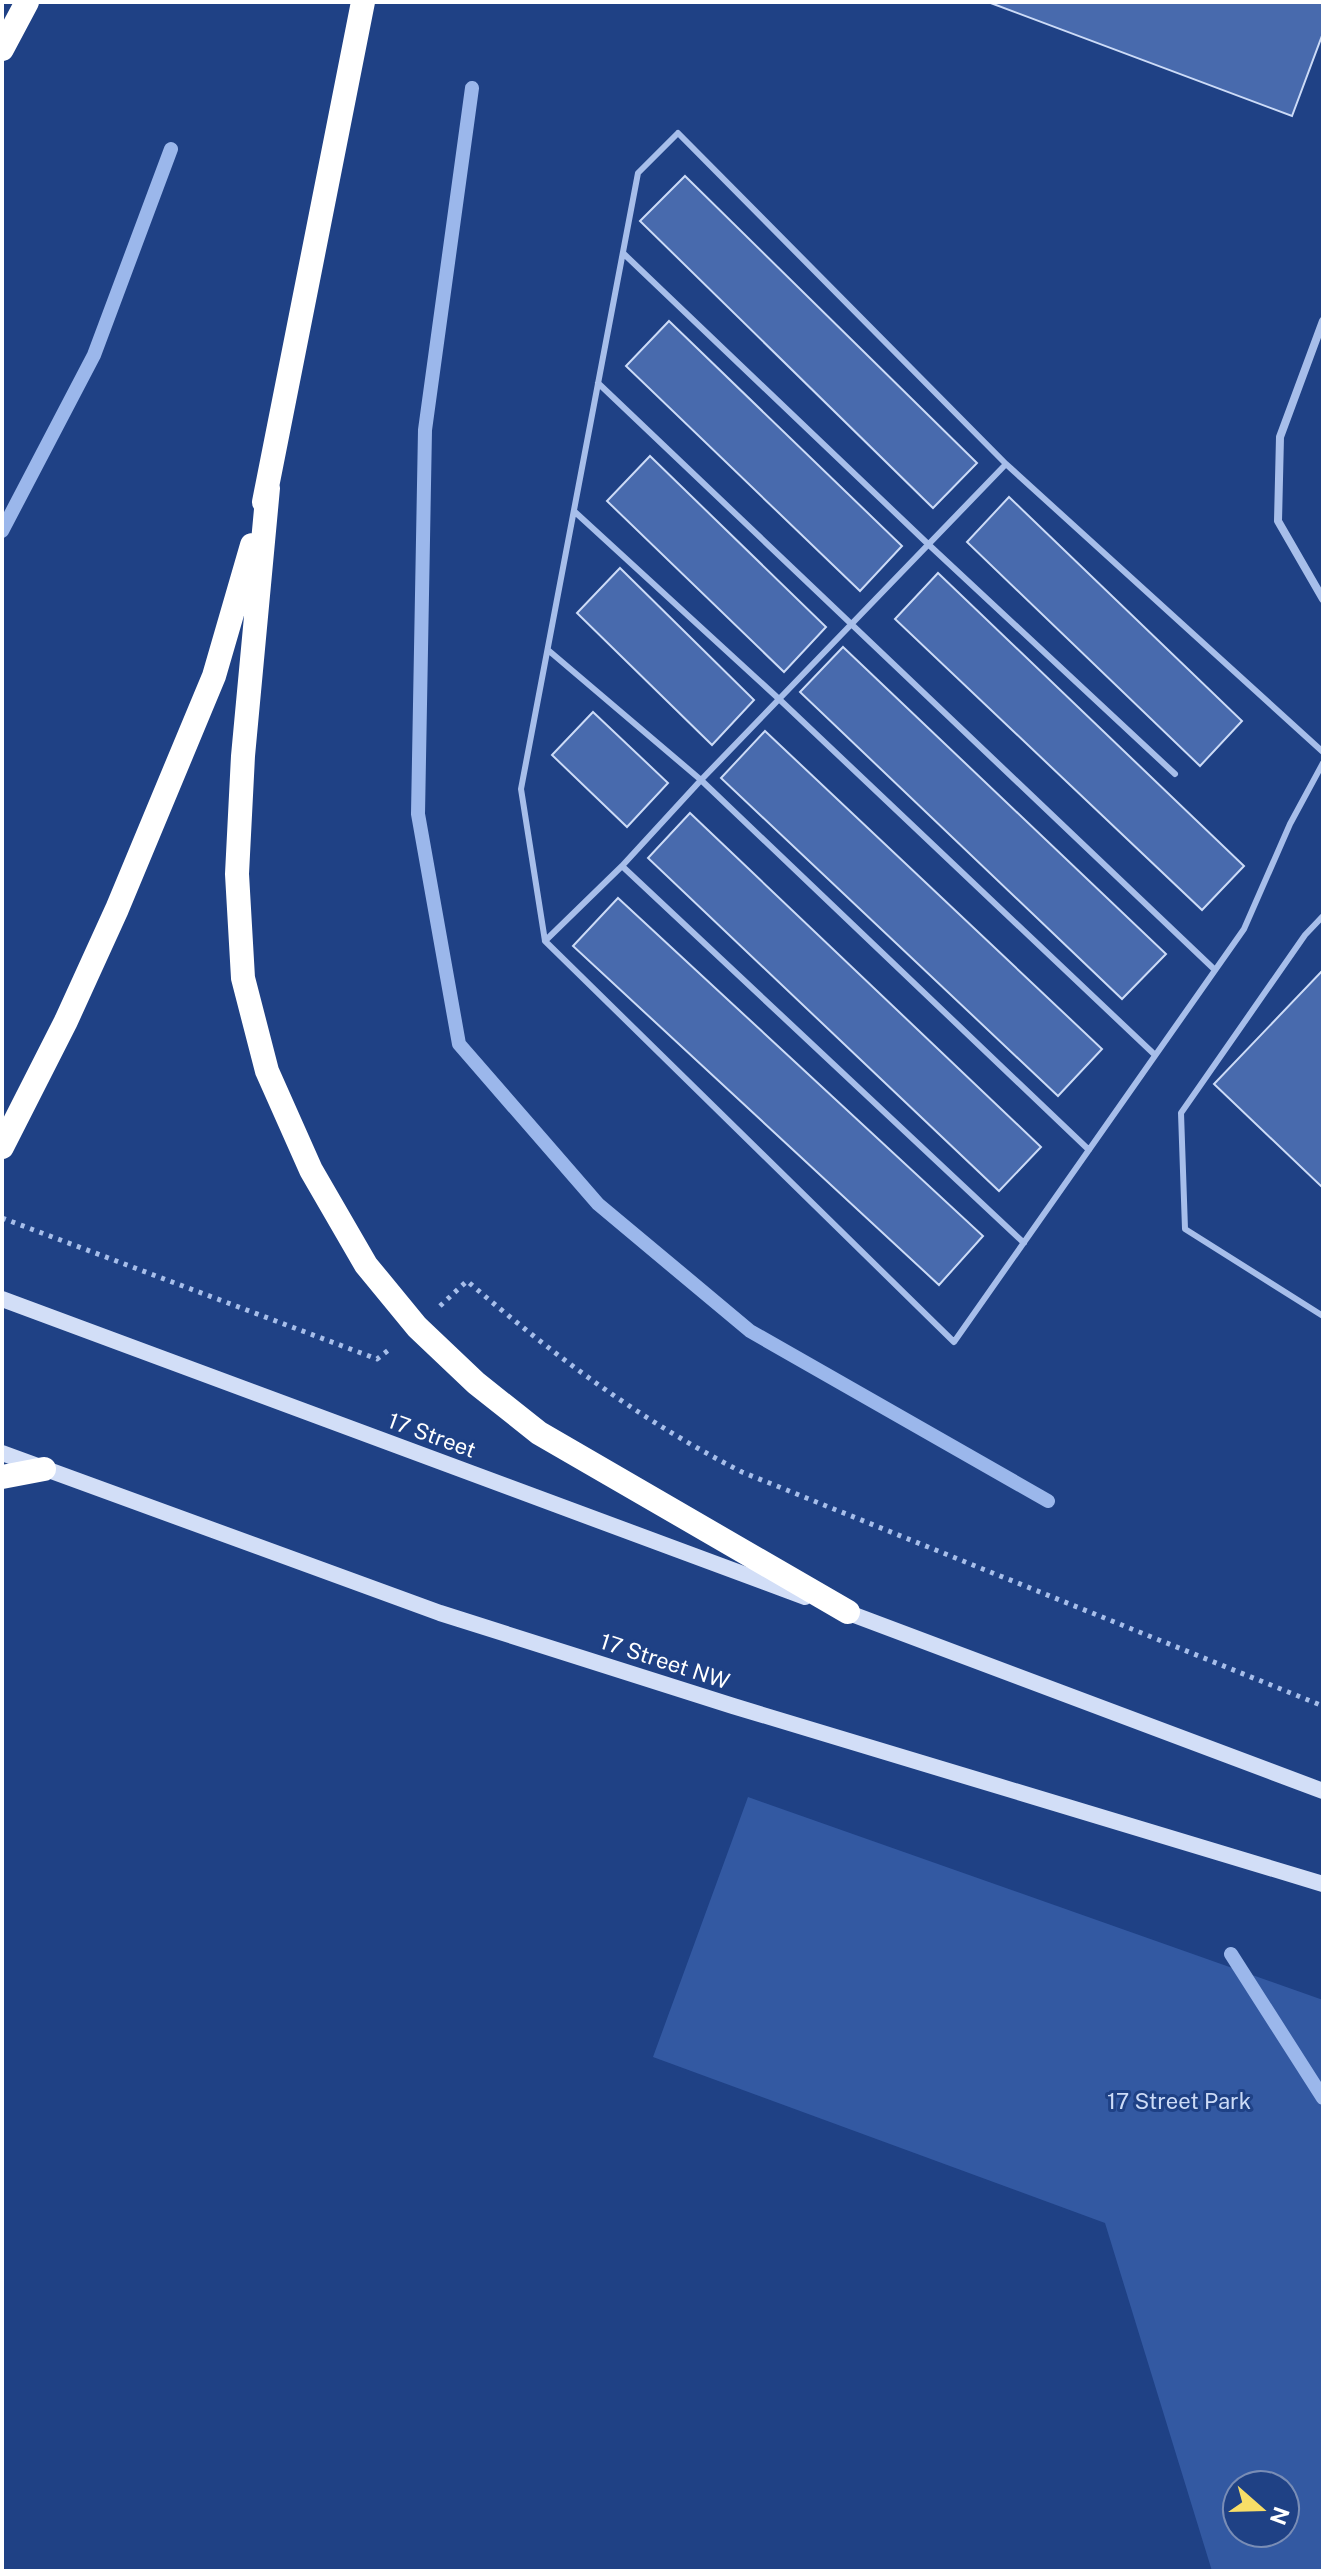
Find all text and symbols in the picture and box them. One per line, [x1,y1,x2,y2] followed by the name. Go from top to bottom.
[384,1407,480,1463] street label: 17 Street
[597,1628,733,1694] street label: 17 Street NW
[1107,2088,1251,2114] park label: 17 Street Park
[1221,2469,1301,2549] north arrow
[1265,2503,1295,2528] text: N

